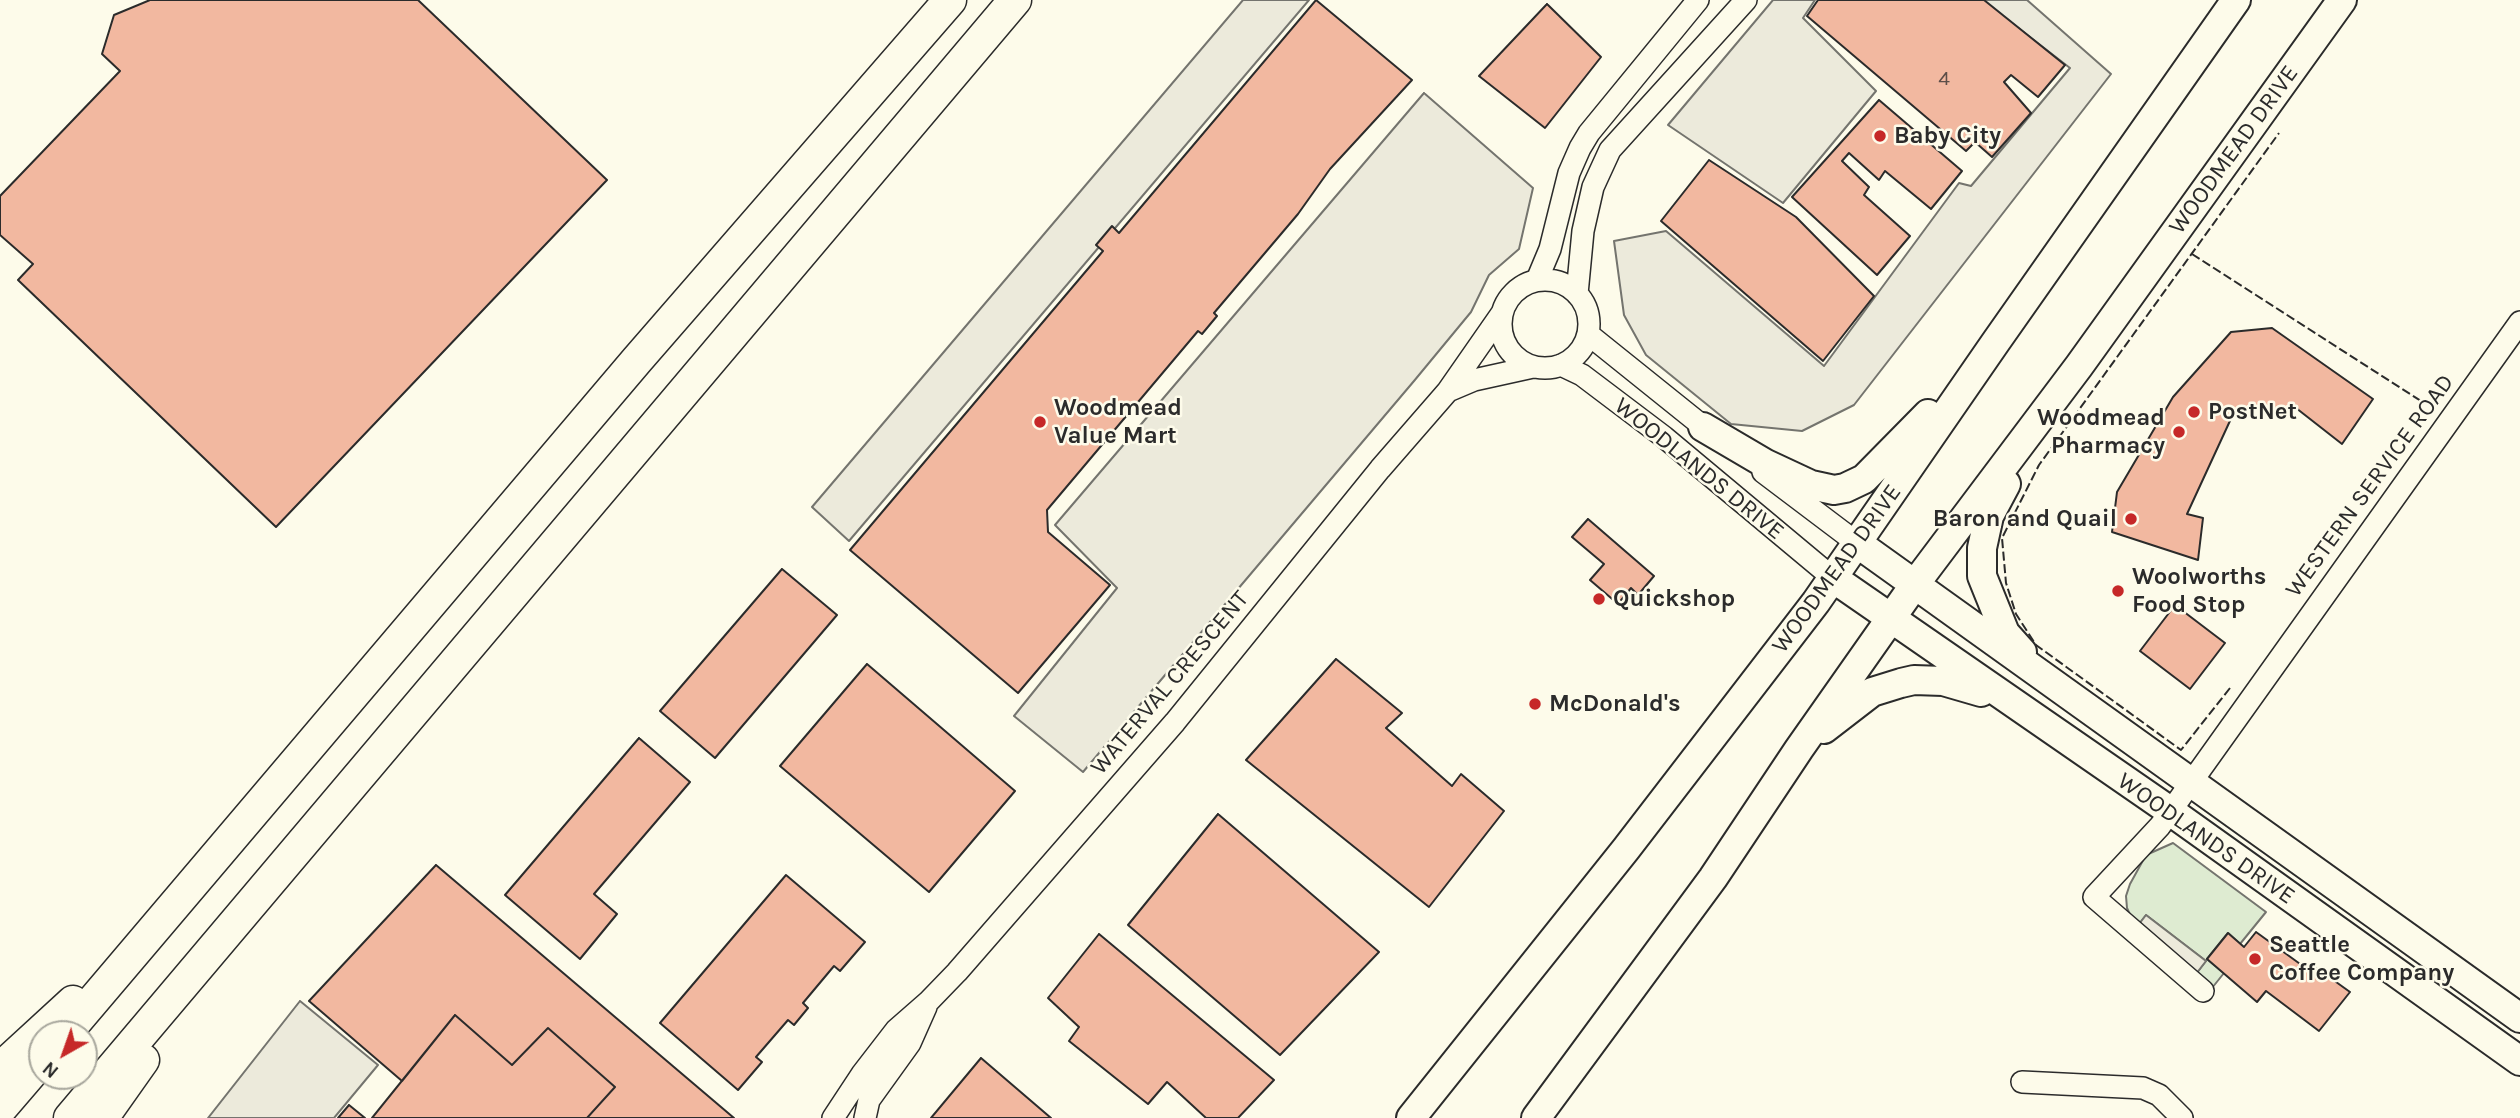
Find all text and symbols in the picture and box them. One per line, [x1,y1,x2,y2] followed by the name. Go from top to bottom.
[2163,60,2305,240] street label: WOODMEAD DRIVE
[1938,66,1950,92] house number: 4
[1894,122,2001,150] place label: Baby City
[1872,128,1888,144] marker: Baby City
[2279,369,2461,603] street label: WESTERN SERVICE ROAD
[1608,392,1790,546] street label: WOODLANDS DRIVE
[1054,394,1182,450] place label: Woodmead Value Mart
[2208,398,2297,426] place label: PostNet
[2037,404,2165,460] place label: Woodmead Pharmacy
[2186,404,2202,420] marker: PostNet
[1032,414,1048,430] marker: Woodmead Value Mart
[2171,424,2187,440] marker: Woodmead Pharmacy
[1766,479,1908,659] street label: WOODMEAD DRIVE
[1933,505,2117,533] place label: Baron and Quail
[2123,511,2139,527] marker: Baron and Quail
[2132,563,2267,619] place label: Woolworths Food Stop
[2110,583,2126,599] marker: Woolworths Food Stop
[1085,585,1255,781] street label: WATERVAL CRESCENT
[1613,585,1735,613] place label: Quickshop
[1591,591,1607,607] marker: Quickshop
[1549,690,1681,718] place label: McDonald's
[1527,696,1543,712] marker: McDonald's
[2112,767,2300,911] street label: WOODLANDS DRIVE
[2269,931,2454,987] place label: Seattle Coffee Company
[2247,951,2263,967] marker: Seattle Coffee Company
[28,1020,98,1090] north arrow
[38,1057,63,1082] text: N

